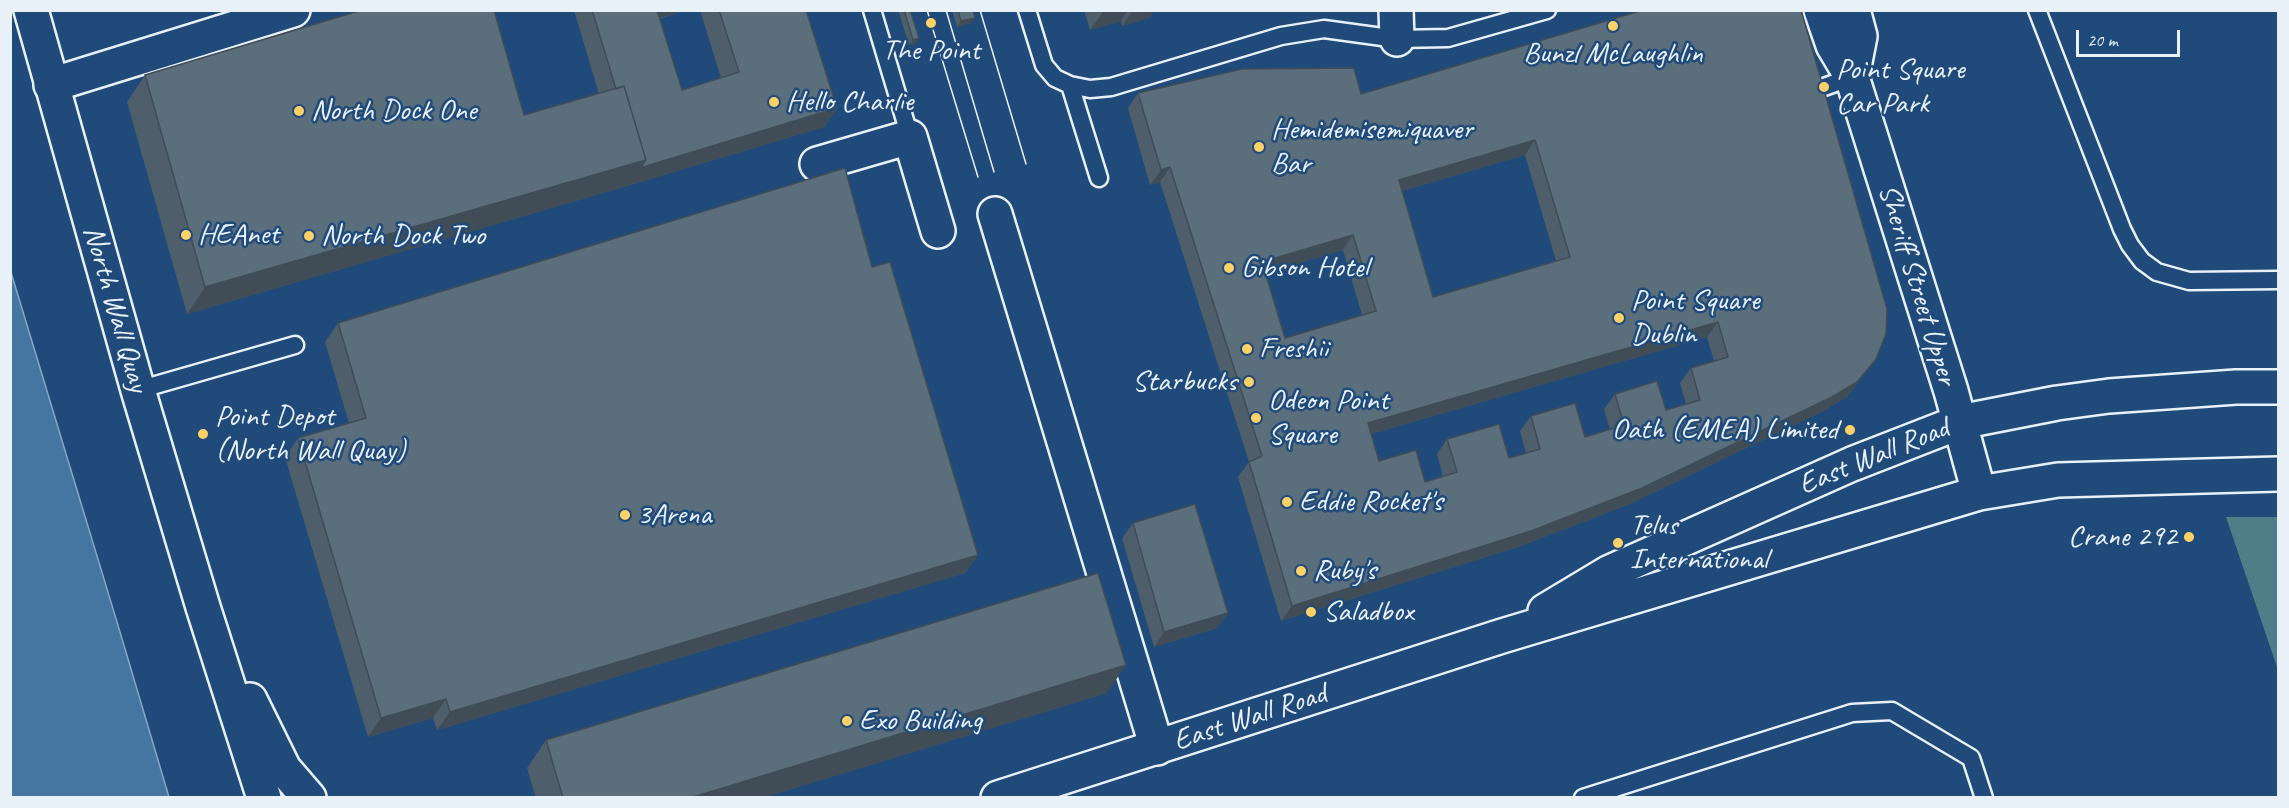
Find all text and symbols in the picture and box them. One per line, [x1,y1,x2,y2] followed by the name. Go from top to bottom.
[924,16,938,30] marker: The Point
[2079,18,2182,56] scale bar
[1606,19,1620,33] marker: Bunzl McLaughlin
[2087,29,2118,51] text: 20 m
[882,33,980,69] place label: The Point
[1523,36,1703,72] place label: Bunzl McLaughlin
[1836,52,1965,122] place label: Point Square Car Park
[1817,80,1831,94] marker: Point Square Car Park
[786,84,913,120] place label: Hello Charlie
[311,93,476,129] place label: North Dock One
[767,95,781,109] marker: Hello Charlie
[292,104,306,118] marker: North Dock One
[1271,112,1473,182] place label: Hemidemisemiquaver Bar
[1252,140,1266,154] marker: Hemidemisemiquaver Bar
[1869,180,1965,390] street label: Sheriff Street Upper
[198,217,279,253] place label: HEAnet
[321,218,485,254] place label: North Dock Two
[74,222,156,396] street label: North Wall Quay
[179,228,193,242] marker: HEAnet
[302,229,316,243] marker: North Dock Two
[1241,250,1368,286] place label: Gibson Hotel
[1222,261,1236,275] marker: Gibson Hotel
[1631,283,1760,354] place label: Point Square Dublin
[1612,311,1626,325] marker: Point Square Dublin
[1259,331,1328,367] place label: Freshii
[1240,342,1254,356] marker: Freshii
[1132,364,1237,400] place label: Starbucks
[1242,375,1256,389] marker: Starbucks
[1268,383,1388,454] place label: Odeon Point Square
[215,399,405,470] place label: Point Depot (North Wall Quay)
[1249,411,1263,425] marker: Odeon Point Square
[1794,411,1954,503] street label: East Wall Road
[1612,412,1838,448] place label: Oath (EMEA) Limited
[1843,423,1857,437] marker: Oath (EMEA) Limited
[196,427,210,441] marker: Point Depot (North Wall Quay)
[1299,484,1442,520] place label: Eddie Rocket's
[1280,495,1294,509] marker: Eddie Rocket's
[637,497,711,533] place label: 3Arena
[618,508,632,522] marker: 3Arena
[1630,508,1768,578] place label: Telus International
[2068,519,2177,555] place label: Crane 292
[2182,530,2196,544] marker: Crane 292
[1611,536,1625,550] marker: Telus International
[1313,553,1376,589] place label: Ruby's
[1294,564,1308,578] marker: Ruby's
[1323,594,1413,630] place label: Saladbox
[1304,605,1318,619] marker: Saladbox
[1169,676,1331,760] street label: East Wall Road
[859,703,982,739] place label: Exo Building
[840,714,854,728] marker: Exo Building

